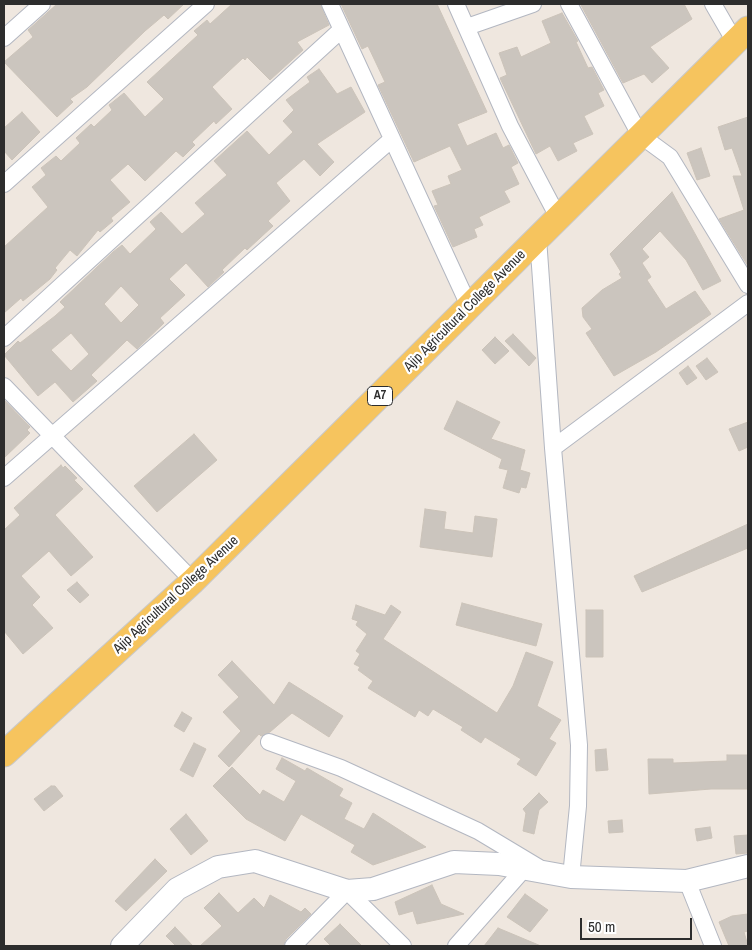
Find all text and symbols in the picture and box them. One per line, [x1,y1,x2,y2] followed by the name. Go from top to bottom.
[401,247,529,375] street label: Ajip Agricultural College Avenue
[368,386,392,406] road number: A7
[110,533,242,657] street label: Ajip Agricultural College Avenue
[582,908,694,940] scale bar
[588,916,615,937] text: 50 m

